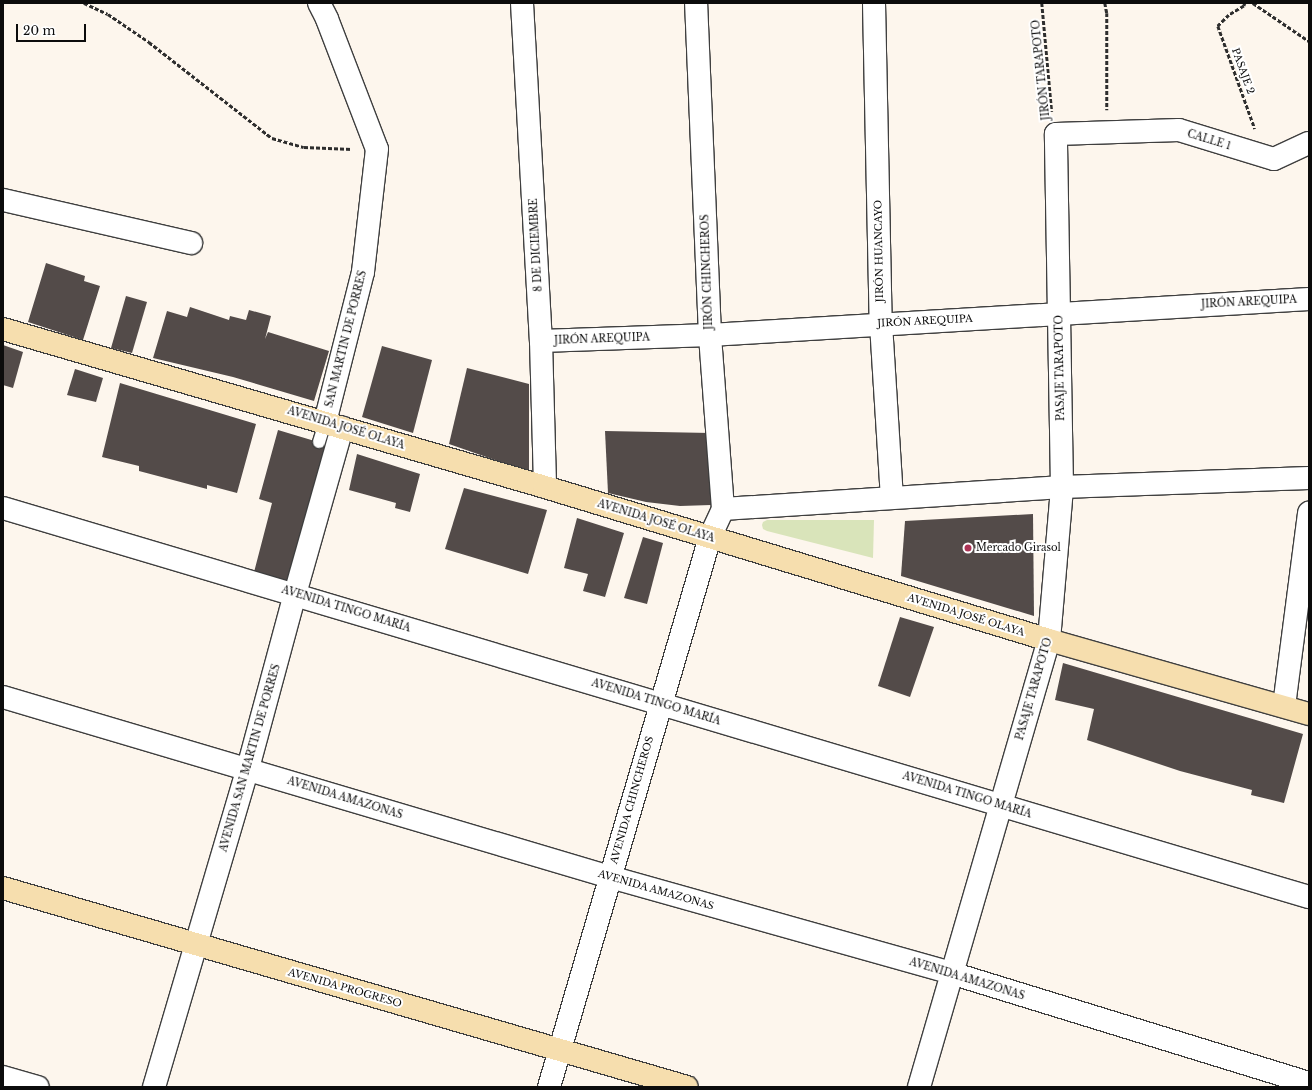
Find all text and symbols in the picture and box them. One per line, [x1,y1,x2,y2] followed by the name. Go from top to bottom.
[18,16,88,42] scale bar
[1030,19,1052,121] street label: JIRÓN TARAPOTO
[23,23,55,38] text: 20 m
[1229,46,1257,96] street label: PASAJE 2
[1186,128,1232,152] street label: CALLE 1
[528,198,544,292] street label: 8 DE DICIEMBRE
[872,200,886,302] street label: JIRÓN HUANCAYO
[699,214,715,330] street label: JIRÓN CHINCHEROS
[323,269,369,409] street label: SAN MARTIN DE PORRES
[1201,293,1297,311] street label: JIRÓN AREQUIPA
[877,312,973,330] street label: JIRÓN AREQUIPA
[1053,315,1067,421] street label: PASAJE TARAPOTO
[554,331,650,347] street label: JIRÓN AREQUIPA
[286,404,406,452] street label: AVENIDA JOSÉ OLAYA
[596,497,716,545] street label: AVENIDA JOSÉ OLAYA
[976,542,1061,554] place label: Mercado Girasol
[963,543,973,553] marker: Mercado Girasol
[280,584,412,634] street label: AVENIDA TINGO MARÍA
[906,591,1026,639] street label: AVENIDA JOSÉ OLAYA
[1014,636,1054,742] street label: PASAJE TARAPOTO
[217,663,283,853] street label: AVENIDA SAN MARTIN DE PORRES
[590,677,722,727] street label: AVENIDA TINGO MARÍA
[608,735,656,865] street label: AVENIDA CHINCHEROS
[901,770,1033,820] street label: AVENIDA TINGO MARÍA
[285,775,405,821] street label: AVENIDA AMAZONAS
[596,868,716,912] street label: AVENIDA AMAZONAS
[907,956,1027,1002] street label: AVENIDA AMAZONAS
[287,966,403,1010] street label: AVENIDA PROGRESO

